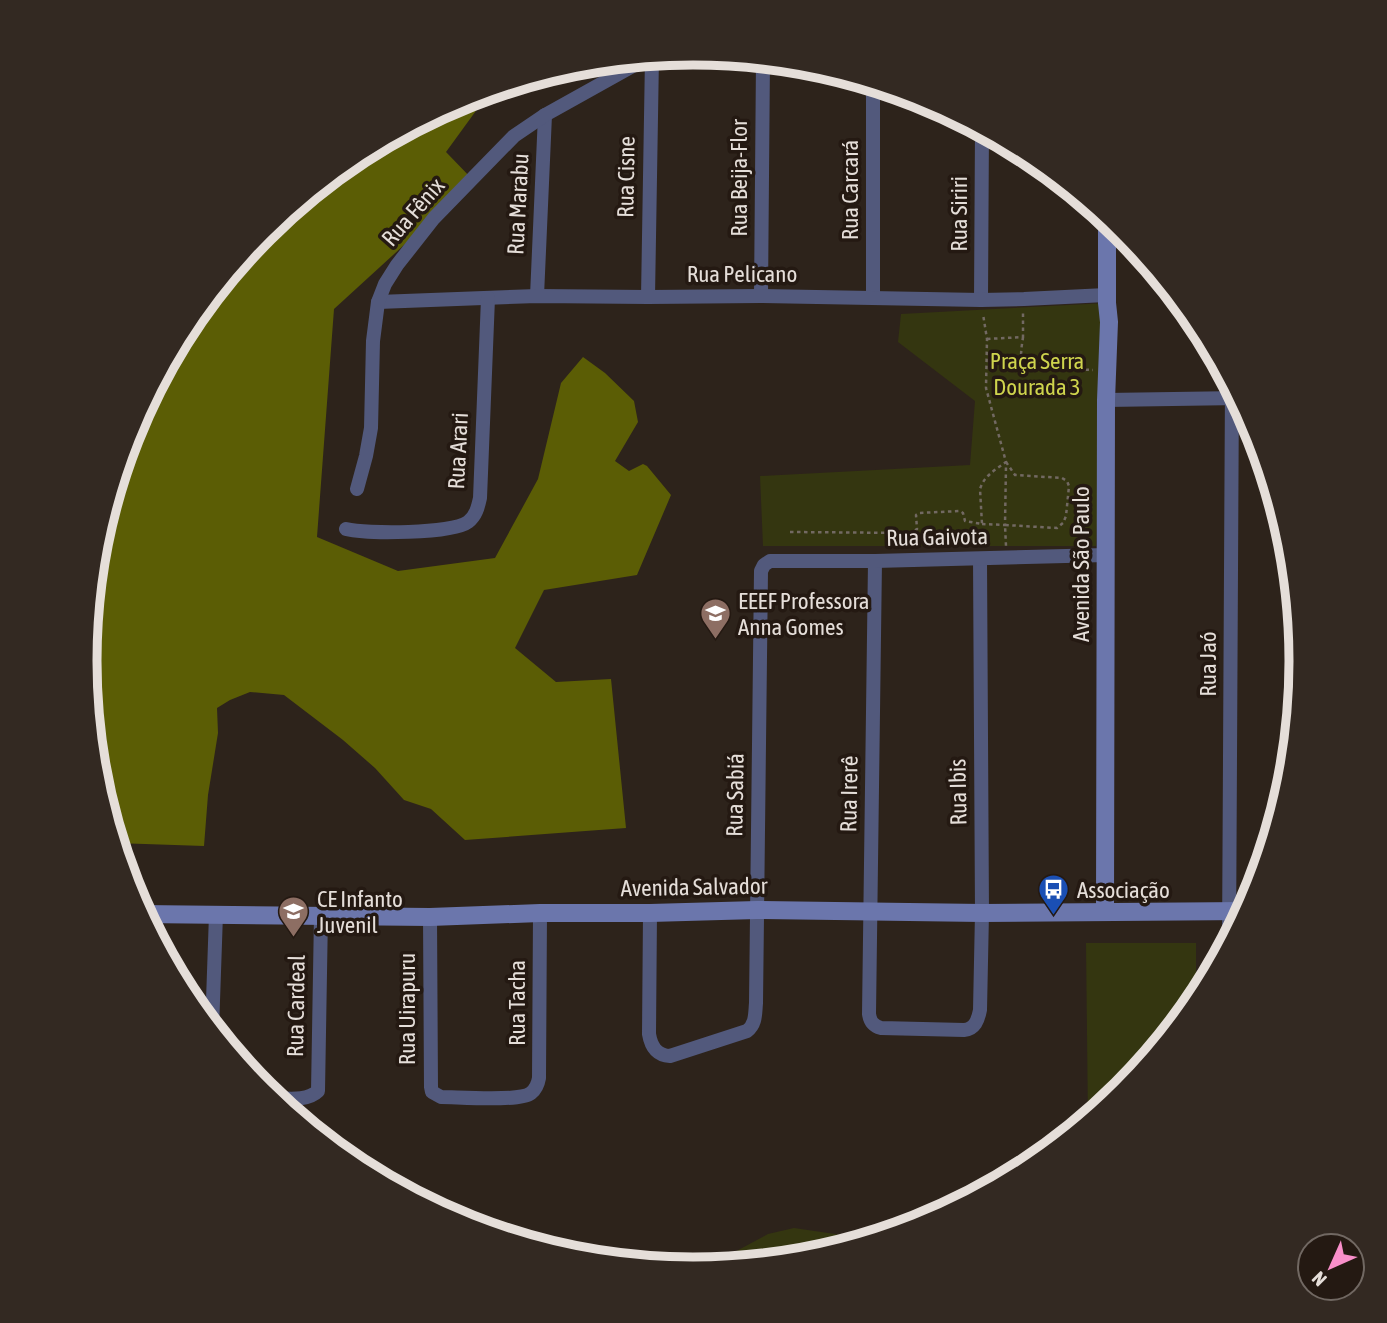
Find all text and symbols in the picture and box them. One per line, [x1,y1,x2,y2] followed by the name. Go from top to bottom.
[726,118,752,237] street label: Rua Beija-Flor
[612,136,640,218] street label: Rua Cisne
[837,140,863,240] street label: Rua Carcará
[502,153,534,255] street label: Rua Marabu
[376,173,450,251] street label: Rua Fênix
[946,176,972,252] street label: Rua Siriri
[687,261,797,287] street label: Rua Pelicano
[990,348,1084,400] park label: Praça Serra Dourada 3
[443,412,473,490] street label: Rua Arari
[1068,486,1094,642] street label: Avenida São Paulo
[886,523,988,551] street label: Rua Gaivota
[738,588,870,640] place label: EEEF Professora Anna Gomes
[698,597,732,641] school or university icon: EEEF Professora Anna Gomes
[1195,631,1221,697] street label: Rua Jaó
[721,753,749,837] street label: Rua Sabiá
[835,755,863,833] street label: Rua Irerê
[944,758,972,826] street label: Rua Ibis
[620,873,769,901] street label: Avenida Salvador
[1037,873,1071,917] bus stop icon: Associação
[1077,877,1170,903] place label: Associação
[317,886,403,938] place label: CE Infanto Juvenil
[277,895,311,939] school or university icon: CE Infanto Juvenil
[394,953,420,1065] street label: Rua Uirapuru
[282,955,310,1057] street label: Rua Cardeal
[504,960,530,1046] street label: Rua Tacha
[1296,1232,1366,1302] north arrow
[1307,1267,1331,1291] text: N

